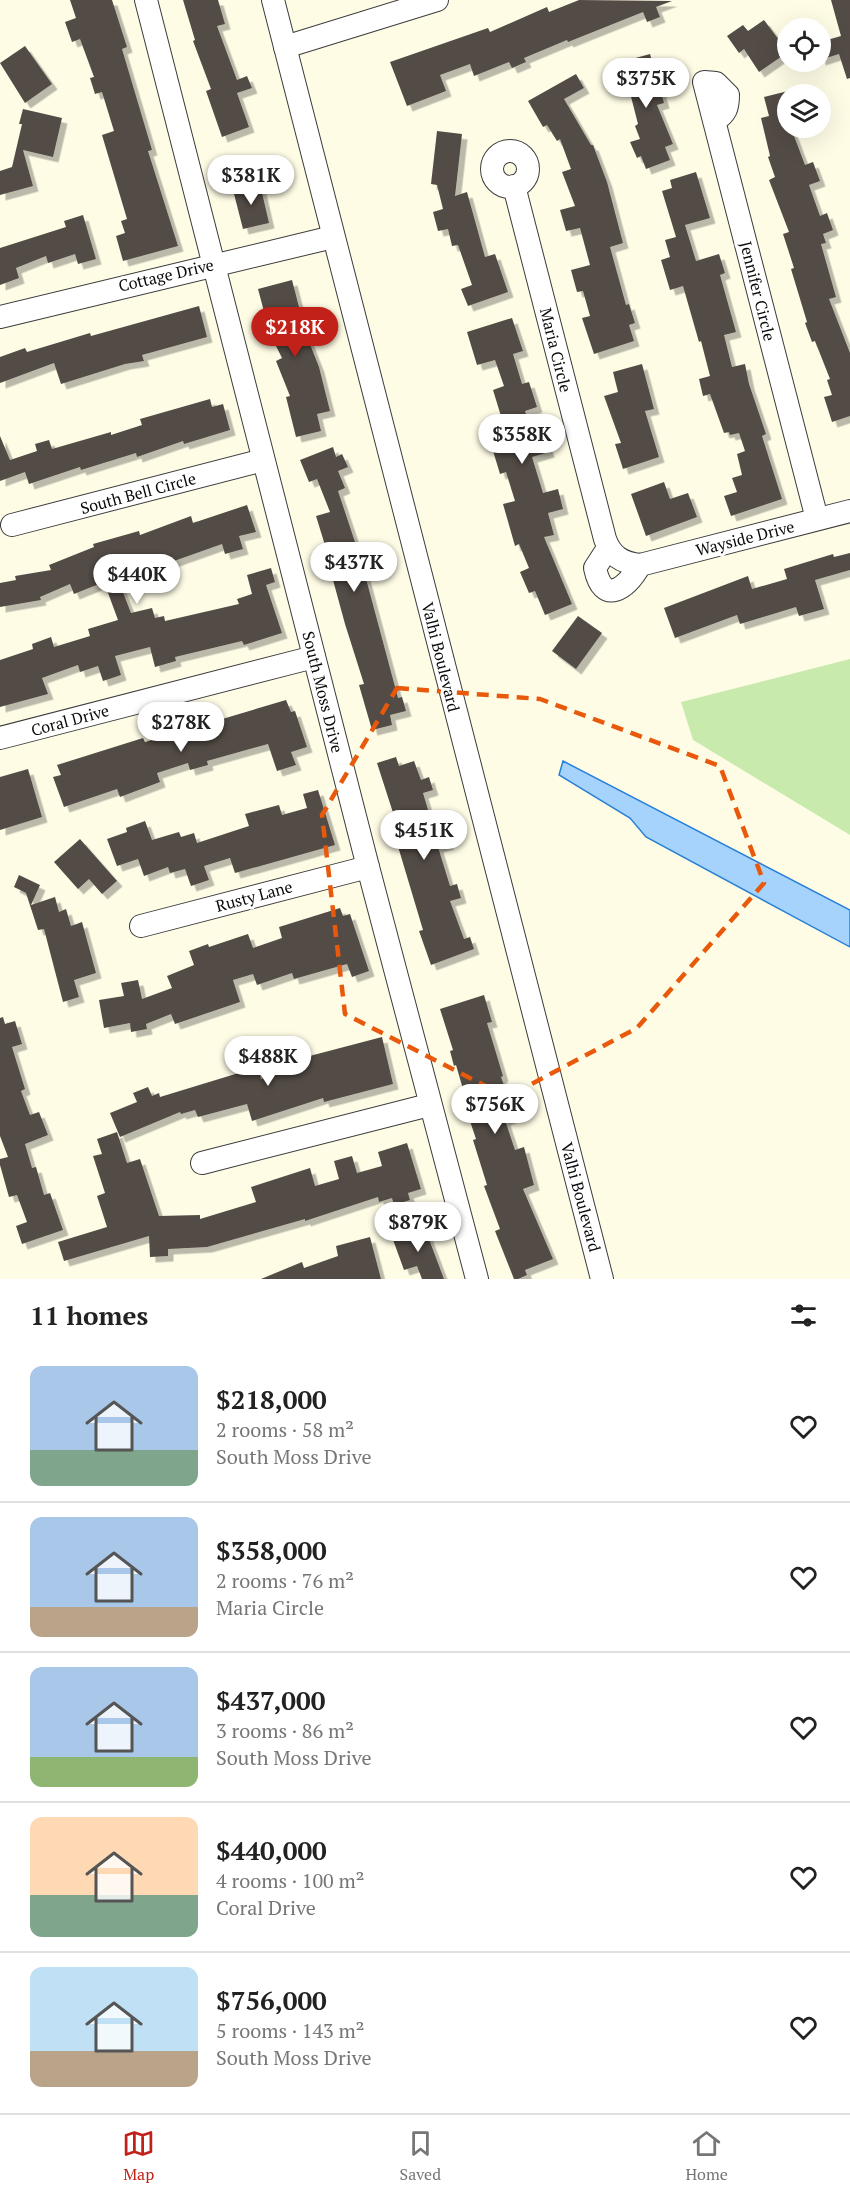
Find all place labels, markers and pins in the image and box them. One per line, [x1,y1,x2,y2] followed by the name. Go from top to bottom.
[604,58,688,109] pin: $375K
[209,155,293,206] pin: $381K
[253,307,337,358] pin: $218K
[480,414,564,465] pin: $358K
[312,542,396,593] pin: $437K
[95,554,179,605] pin: $440K
[139,702,223,753] pin: $278K
[382,810,466,861] pin: $451K
[226,1036,310,1087] pin: $488K
[453,1084,537,1135] pin: $756K
[376,1202,460,1253] pin: $879K

